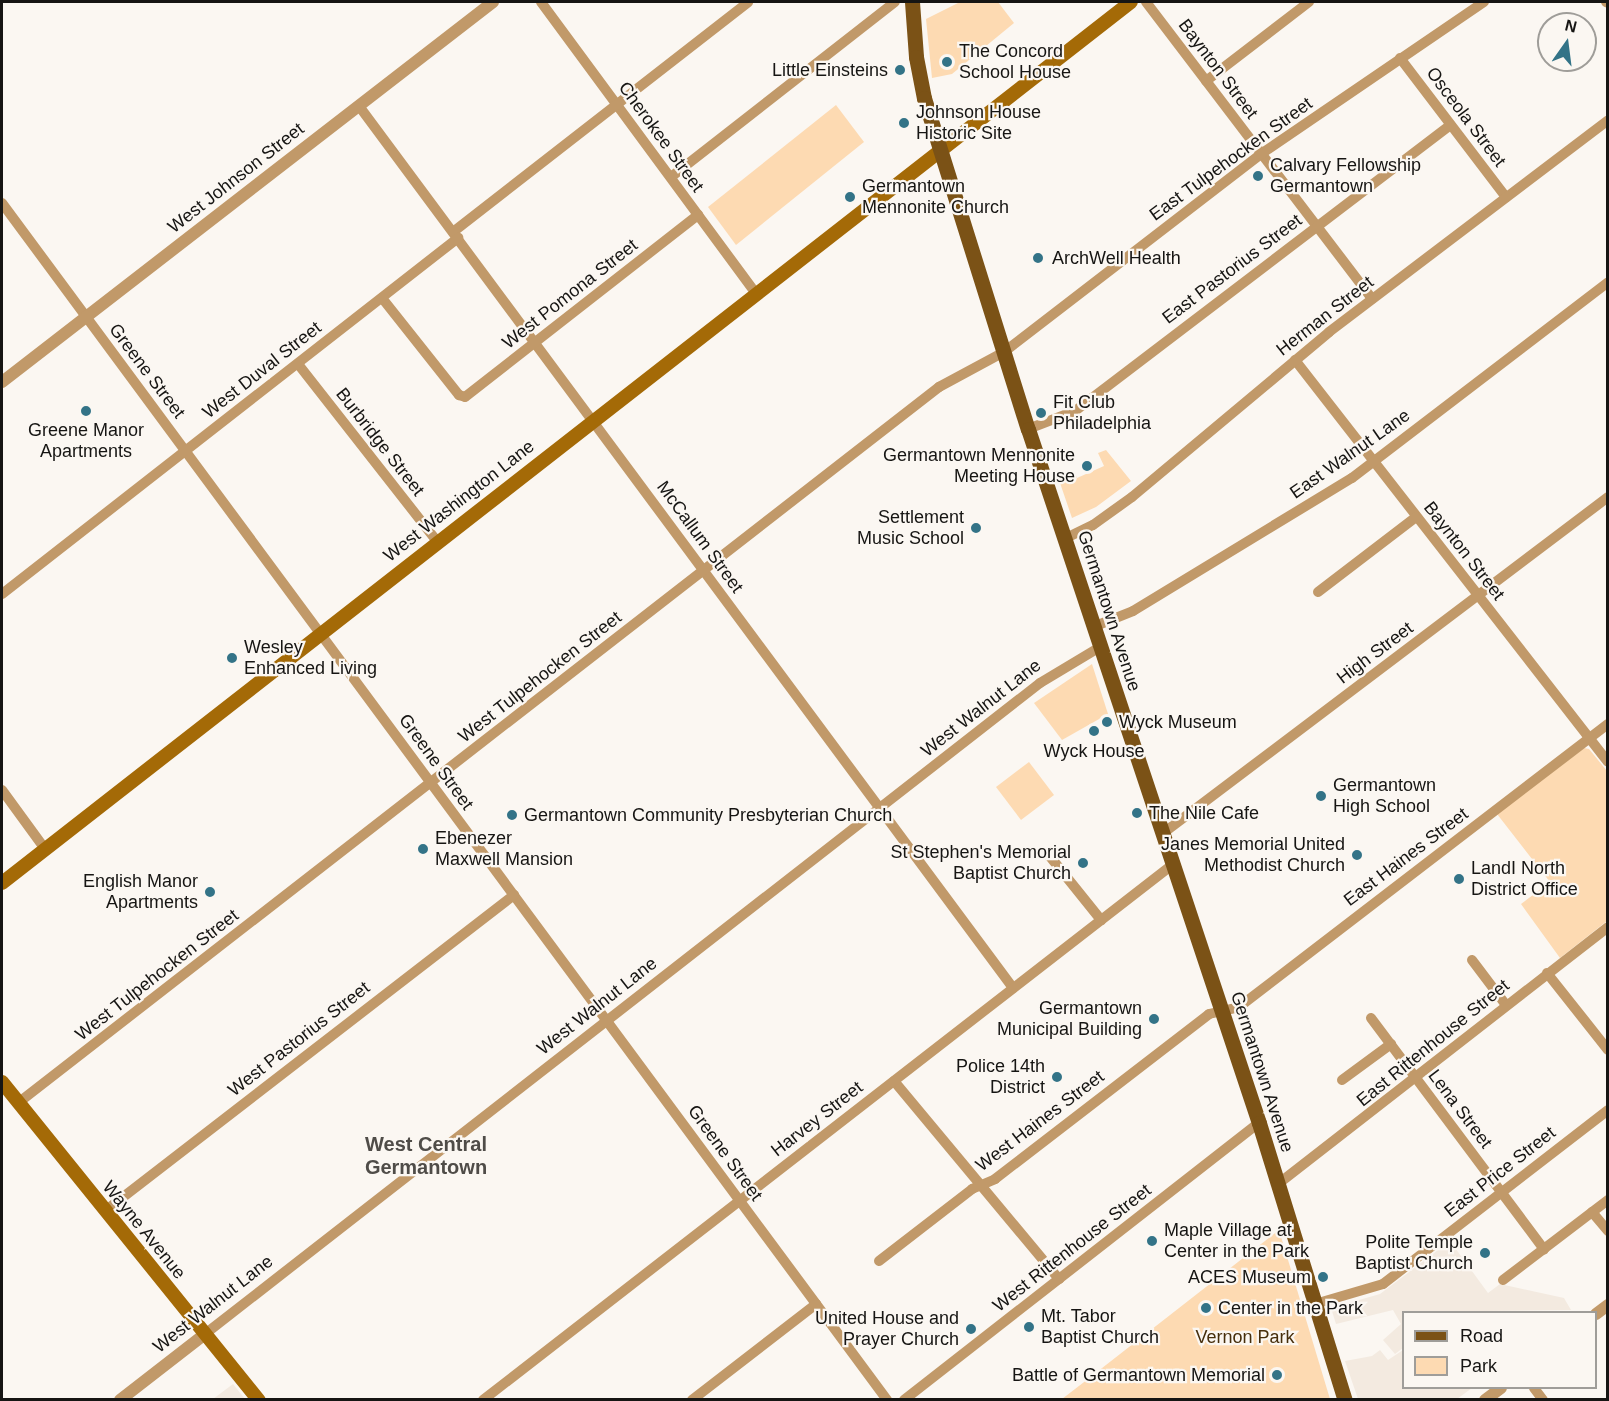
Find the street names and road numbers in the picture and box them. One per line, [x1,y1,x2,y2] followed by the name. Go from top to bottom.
[1174,15,1262,123] street label: Baynton Street
[1422,63,1510,171] street label: Osceola Street
[614,78,708,196] street label: Cherokee Street
[1145,93,1317,225] street label: East Tulpehocken Street
[164,118,308,238] street label: West Johnson Street
[1158,209,1306,329] street label: East Pastorius Street
[498,234,642,354] street label: West Pomona Street
[1272,271,1378,361] street label: Herman Street
[198,317,326,423] street label: West Duval Street
[104,319,190,423] street label: Greene Street
[331,384,429,500] street label: Burbridge Street
[1286,405,1414,503] street label: East Walnut Lane
[379,436,539,566] street label: West Washington Lane
[652,477,748,597] street label: McCallum Street
[1419,497,1509,605] street label: Baynton Street
[1073,527,1145,695] street label: Germantown Avenue
[454,607,626,747] street label: West Tulpehocken Street
[1333,617,1417,689] street label: High Street
[917,655,1045,761] street label: West Walnut Lane
[394,710,478,814] street label: Greene Street
[1340,803,1472,911] street label: East Haines Street
[71,905,243,1045] street label: West Tulpehocken Street
[533,953,661,1059] street label: West Walnut Lane
[1352,975,1514,1111] street label: East Rittenhouse Street
[224,977,374,1101] street label: West Pastorius Street
[1226,988,1298,1156] street label: Germantown Avenue
[1423,1065,1497,1153] street label: Lena Street
[972,1066,1108,1176] street label: West Haines Street
[767,1077,867,1161] street label: Harvey Street
[683,1101,767,1205] street label: Greene Street
[1440,1122,1560,1222] street label: East Price Street
[98,1176,190,1284] street label: Wayne Avenue
[989,1180,1155,1316] street label: West Rittenhouse Street
[149,1251,277,1357] street label: West Walnut Lane

